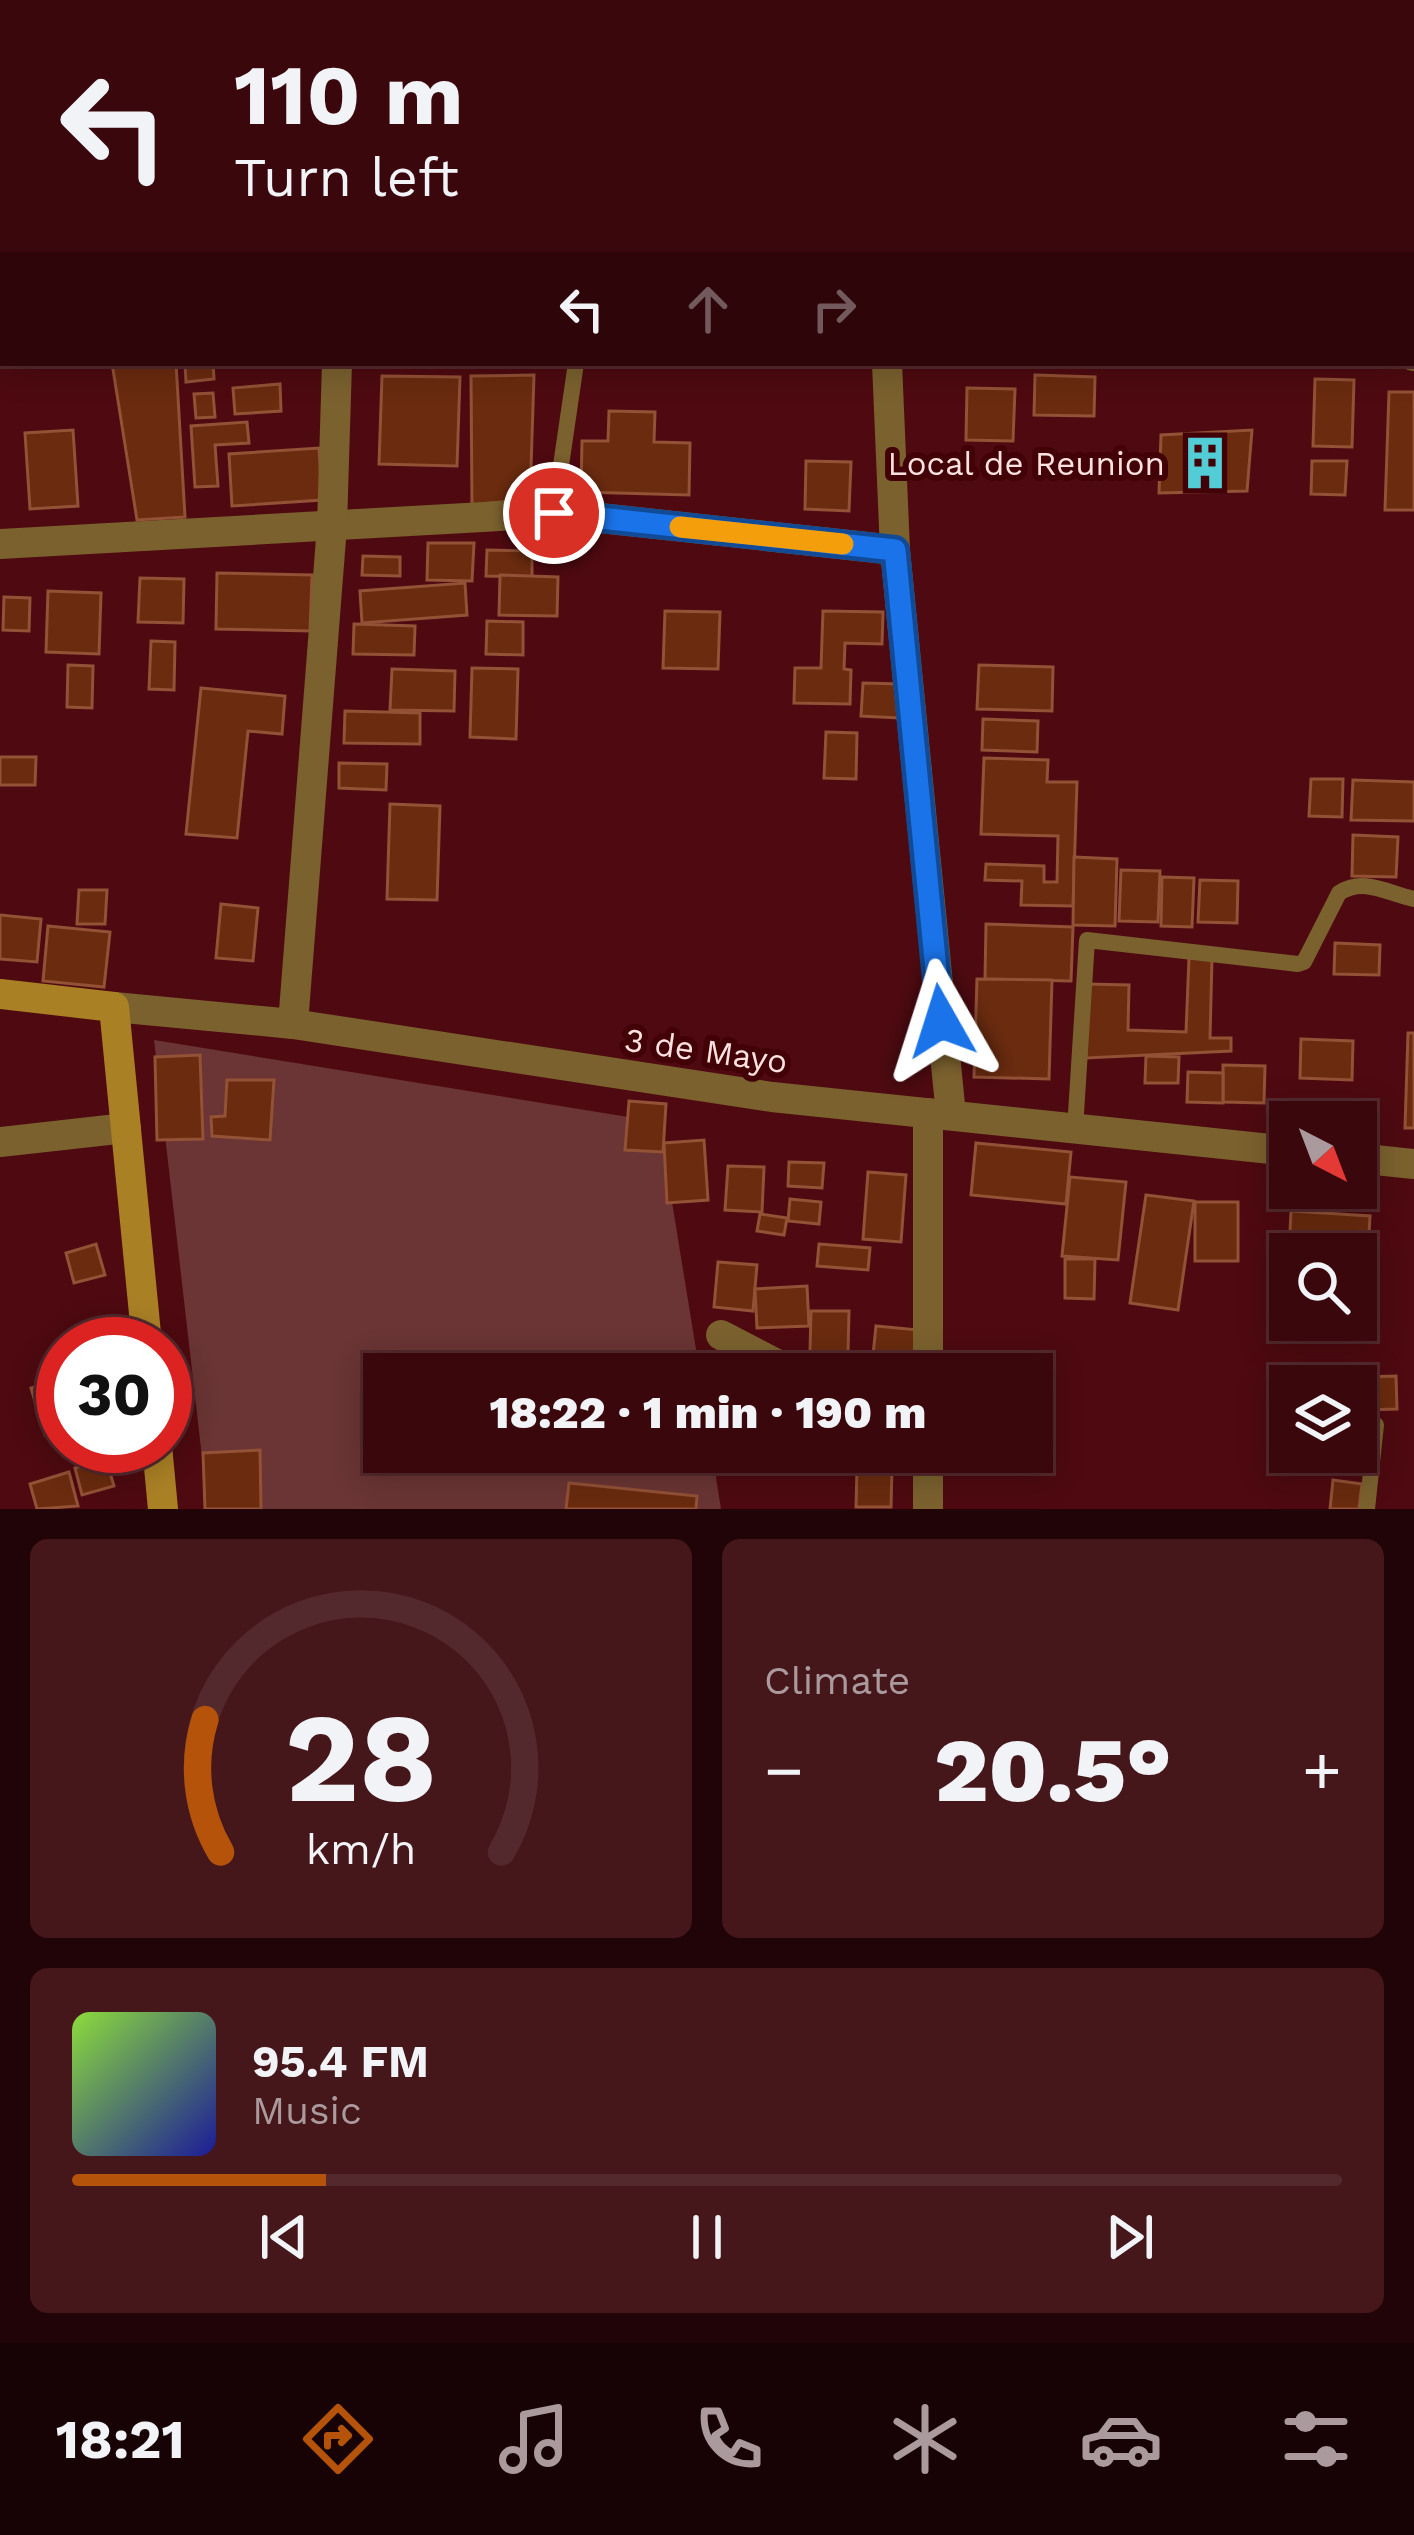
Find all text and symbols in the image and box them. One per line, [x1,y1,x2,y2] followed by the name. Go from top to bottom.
[234,46,464,144] text: 110 m
[36,48,192,204] icon: left
[234,146,459,209] text: Turn left
[549,276,615,342] icon: left
[675,276,741,342] icon: ahead
[801,276,867,342] icon: right
[1176,434,1234,492] building icon: Local de Reunion
[887,444,1165,483] place label: Local de Reunion
[503,462,605,564] pin
[521,480,587,546] icon: arrive
[878,958,1004,1084] position arrow
[622,1020,790,1081] street label: 3 de Mayo
[1269,1101,1377,1209] north arrow
[1269,1101,1377,1473] map controls
[1269,1233,1377,1341] button: search
[36,1317,192,1473] speed limit sign: 30
[1269,1365,1377,1473] button: layers
[489,1386,927,1439] text: 18:22 · 1 min · 190 m
[764,1658,910,1703] text: Climate
[285,1685,437,1831] text: 28
[934,1717,1172,1823] text: 20.5°
[764,1732,804,1809] text: −
[1302,1732,1342,1809] text: +
[306,1823,416,1873] text: km/h
[252,2035,429,2088] text: 95.4 FM
[252,2088,362,2133] text: Music
[251,2204,317,2270] icon: previous
[674,2204,740,2270] icon: pause
[1097,2204,1163,2270] icon: next
[296,2397,380,2481] icon: directions
[492,2397,576,2481] icon: music
[687,2397,771,2481] icon: phone
[883,2397,967,2481] icon: climate
[1079,2397,1163,2481] icon: car
[1274,2397,1358,2481] icon: filters
[56,2408,185,2471] text: 18:21

